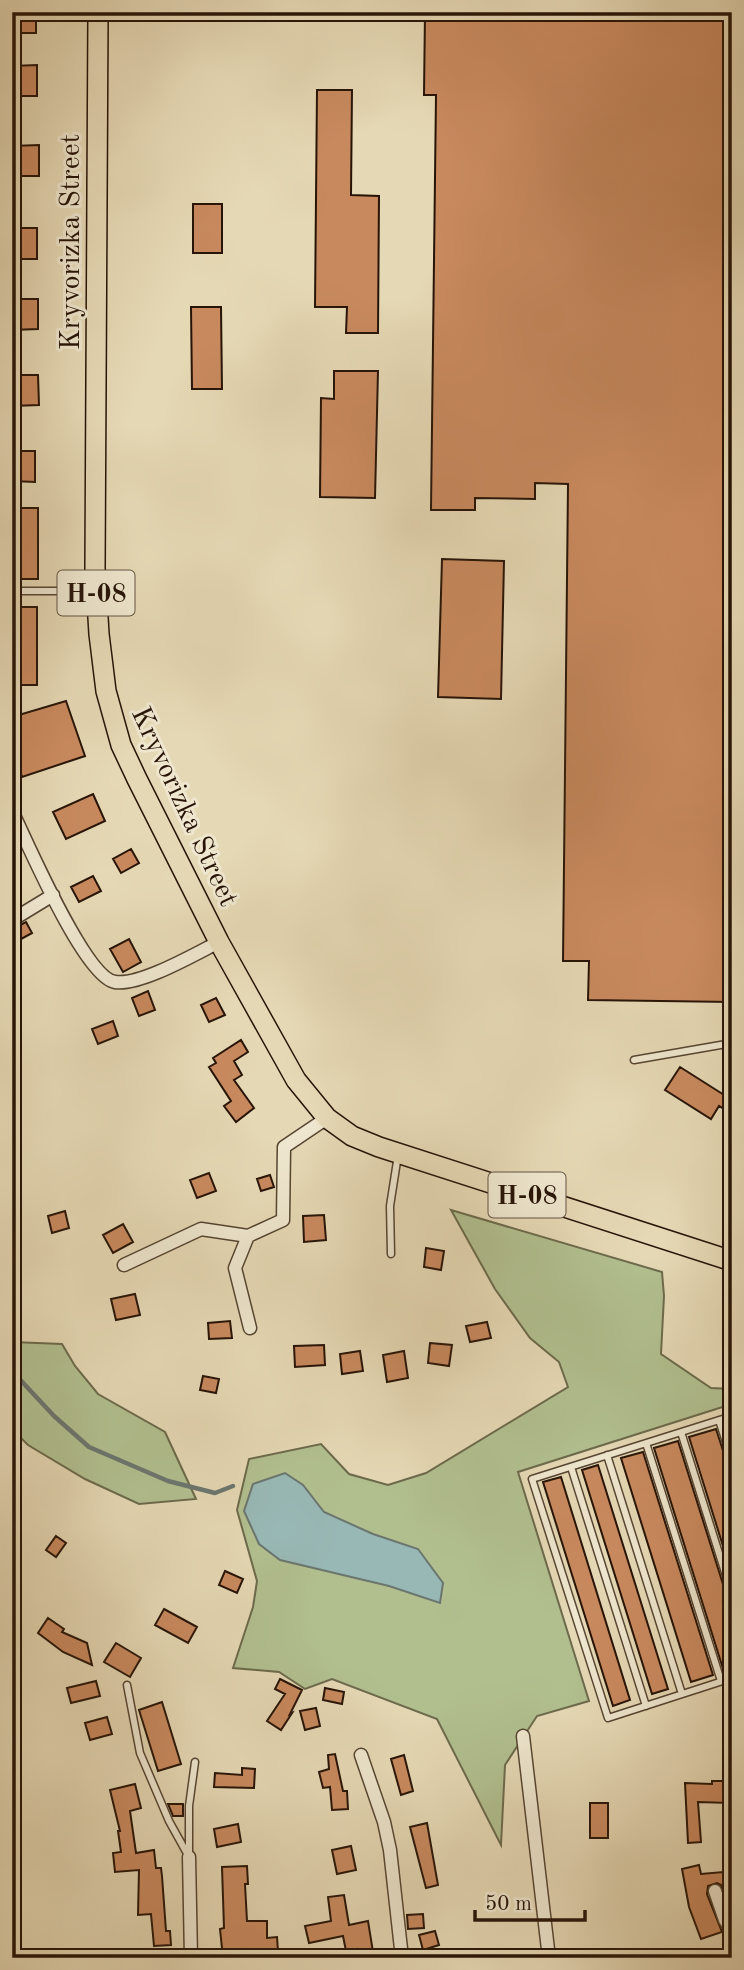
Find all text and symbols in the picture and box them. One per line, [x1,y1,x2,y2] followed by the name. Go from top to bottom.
[58,134,86,350] street label: Kryvorizka Street
[57,570,134,615] road number: Н-08
[125,703,242,911] street label: Kryvorizka Street
[489,1172,566,1218] road number: Н-08
[475,1879,585,1923] scale bar
[485,1894,532,1915] text: 50 m

